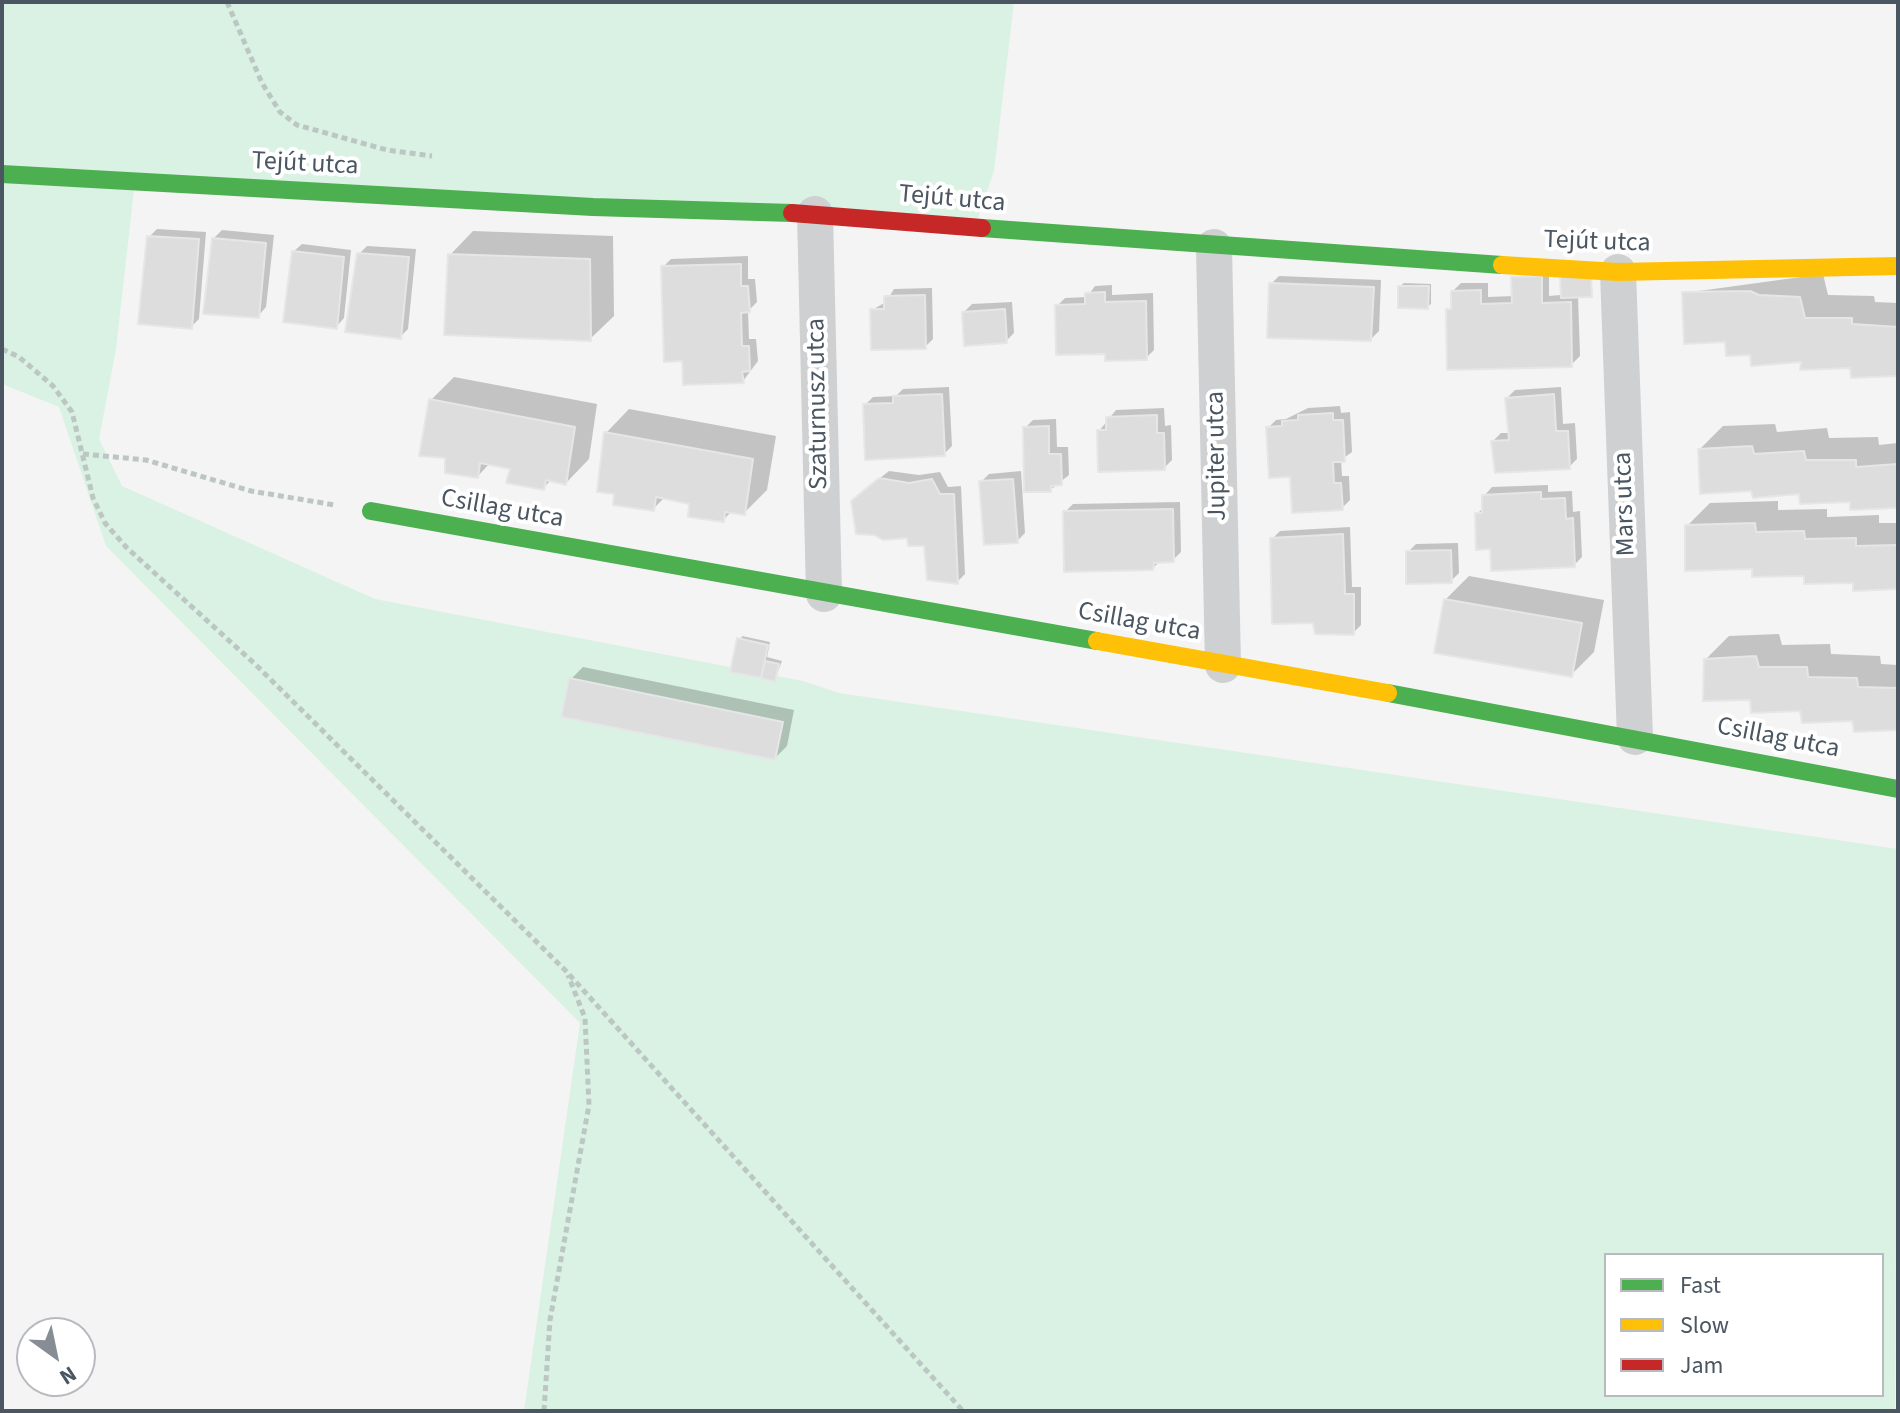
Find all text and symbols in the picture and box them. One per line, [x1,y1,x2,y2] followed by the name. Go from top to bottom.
[251,147,359,183] street label: Tejút utca
[897,180,1007,220] street label: Tejút utca
[1543,226,1651,260] street label: Tejút utca
[802,318,836,490] street label: Szaturnusz utca
[1201,391,1235,521] street label: Jupiter utca
[1609,451,1643,557] street label: Mars utca
[438,484,566,536] street label: Csillag utca
[1075,597,1203,649] street label: Csillag utca
[1714,712,1842,766] street label: Csillag utca
[1604,1253,1884,1397] legend
[1680,1268,1721,1303] text: Fast
[1680,1308,1729,1343] text: Slow
[16,1317,96,1397] north arrow
[1680,1348,1724,1383] text: Jam
[53,1358,83,1393] text: N

